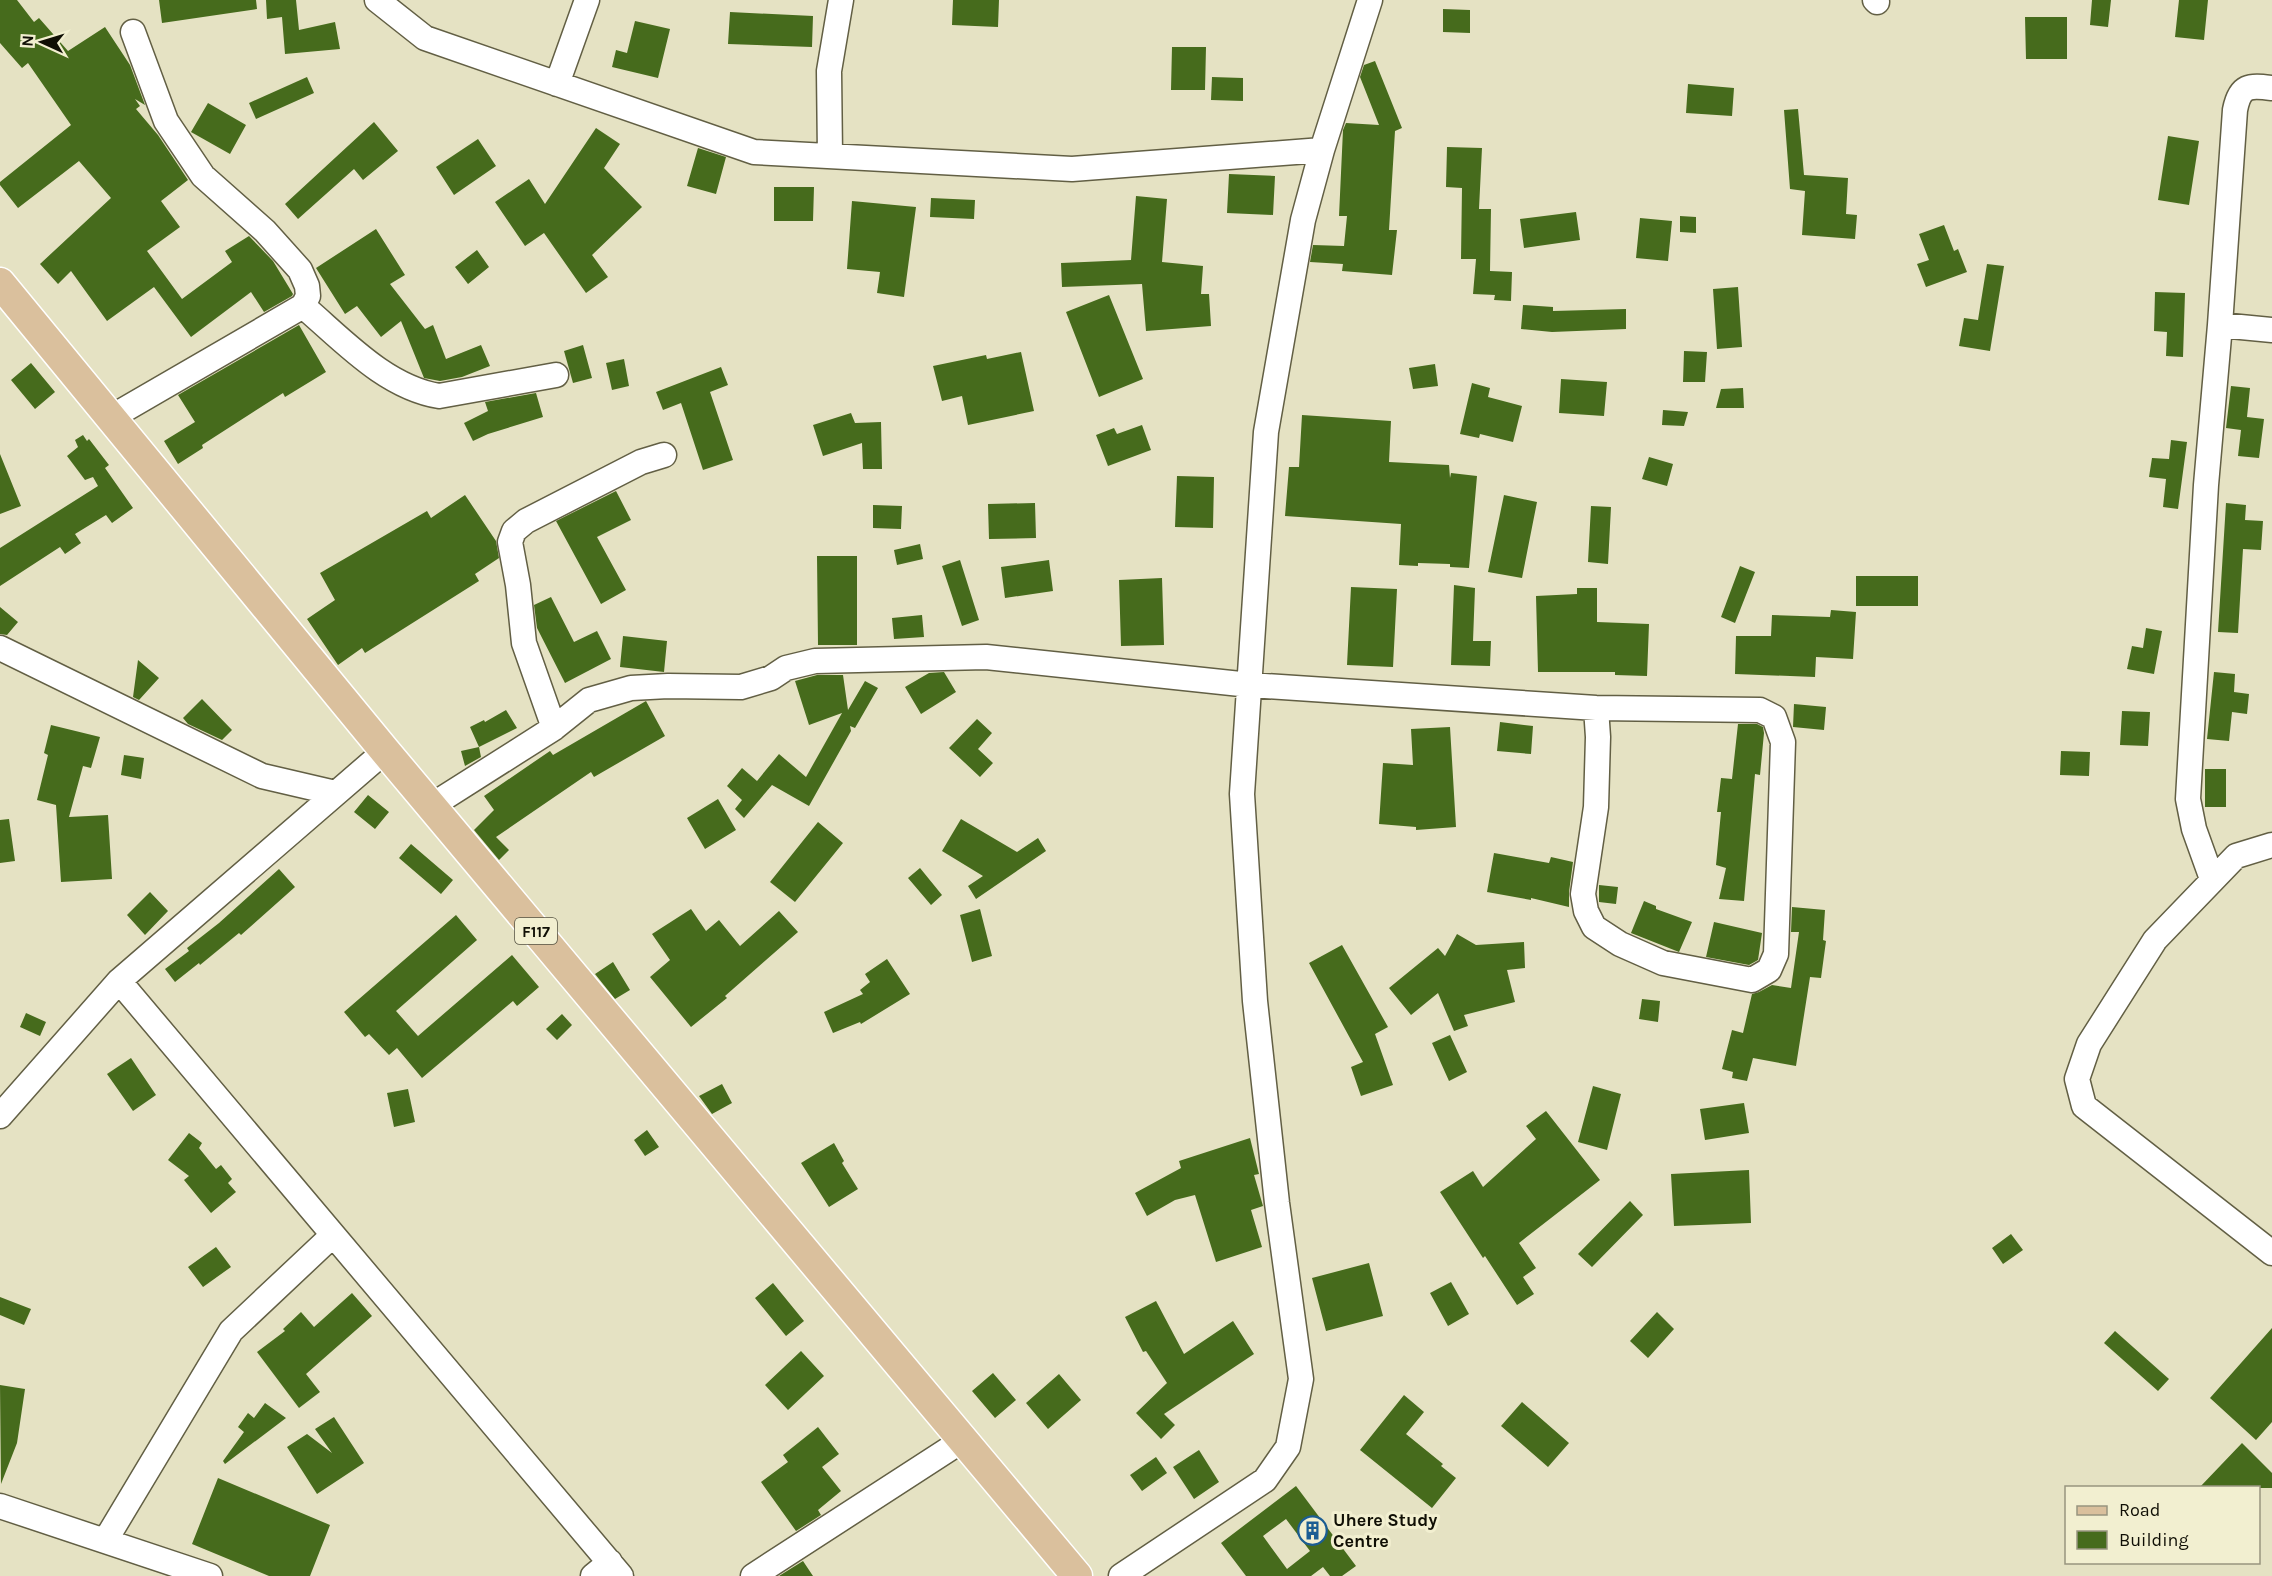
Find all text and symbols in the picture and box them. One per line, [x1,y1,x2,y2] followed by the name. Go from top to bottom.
[12,12,72,72] north arrow
[18,35,37,47] text: N
[515,918,557,944] road number: F117
[2065,1486,2260,1564] legend
[2119,1499,2160,1521] text: Road
[1333,1509,1437,1552] place label: Uhere Study Centre
[1296,1514,1328,1546] building icon: Uhere Study Centre
[2119,1529,2189,1551] text: Building

